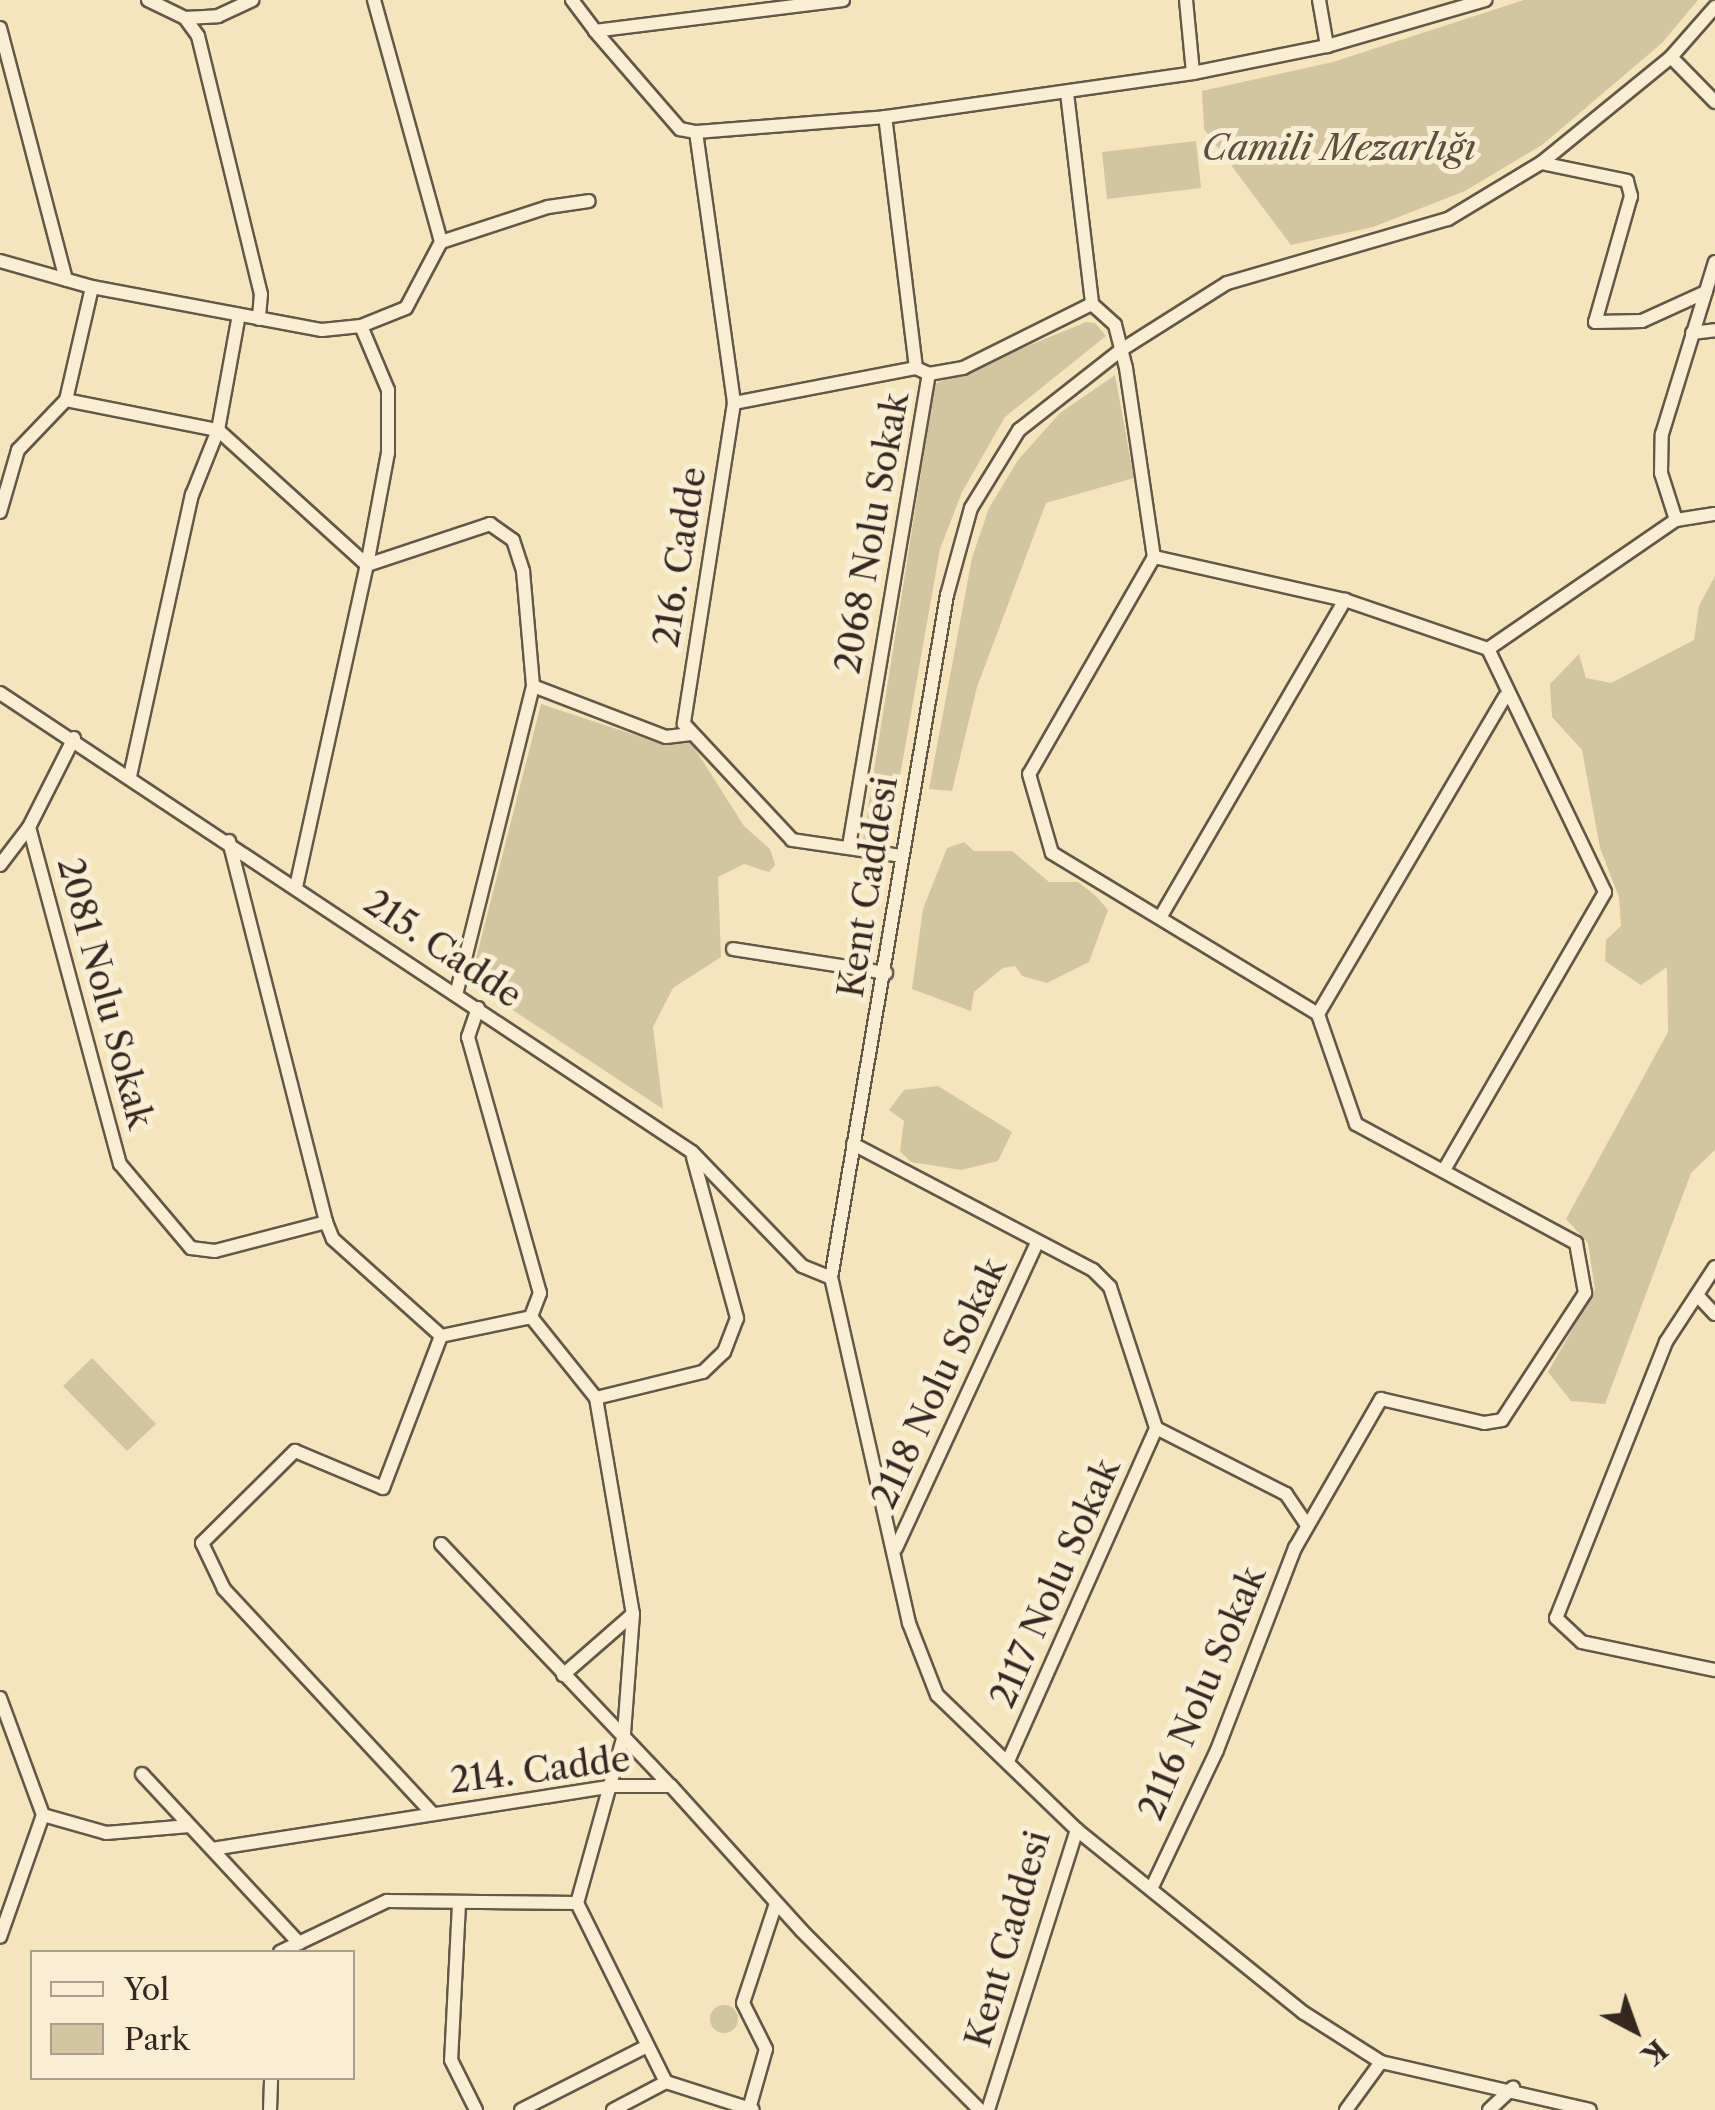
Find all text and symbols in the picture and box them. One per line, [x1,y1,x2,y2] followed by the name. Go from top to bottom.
[1202,127,1476,169] park label: Camili Mezarlığı
[827,389,917,677] street label: 2068 Nolu Sokak
[645,464,715,650] street label: 216. Cadde
[830,774,906,1000] street label: Kent Caddesi
[49,853,161,1133] street label: 2081 Nolu Sokak
[357,881,529,1017] street label: 215. Cadde
[863,1251,1015,1515] street label: 2118 Nolu Sokak
[981,1452,1129,1714] street label: 2117 Nolu Sokak
[1130,1560,1274,1826] street label: 2116 Nolu Sokak
[448,1738,632,1802] street label: 214. Cadde
[957,1826,1059,2052] street label: Kent Caddesi
[30,1950,355,2080] legend
[124,1971,169,2008] text: Yol
[1585,1980,1685,2080] north arrow
[124,2021,189,2058] text: Park
[1635,2032,1674,2073] text: K

